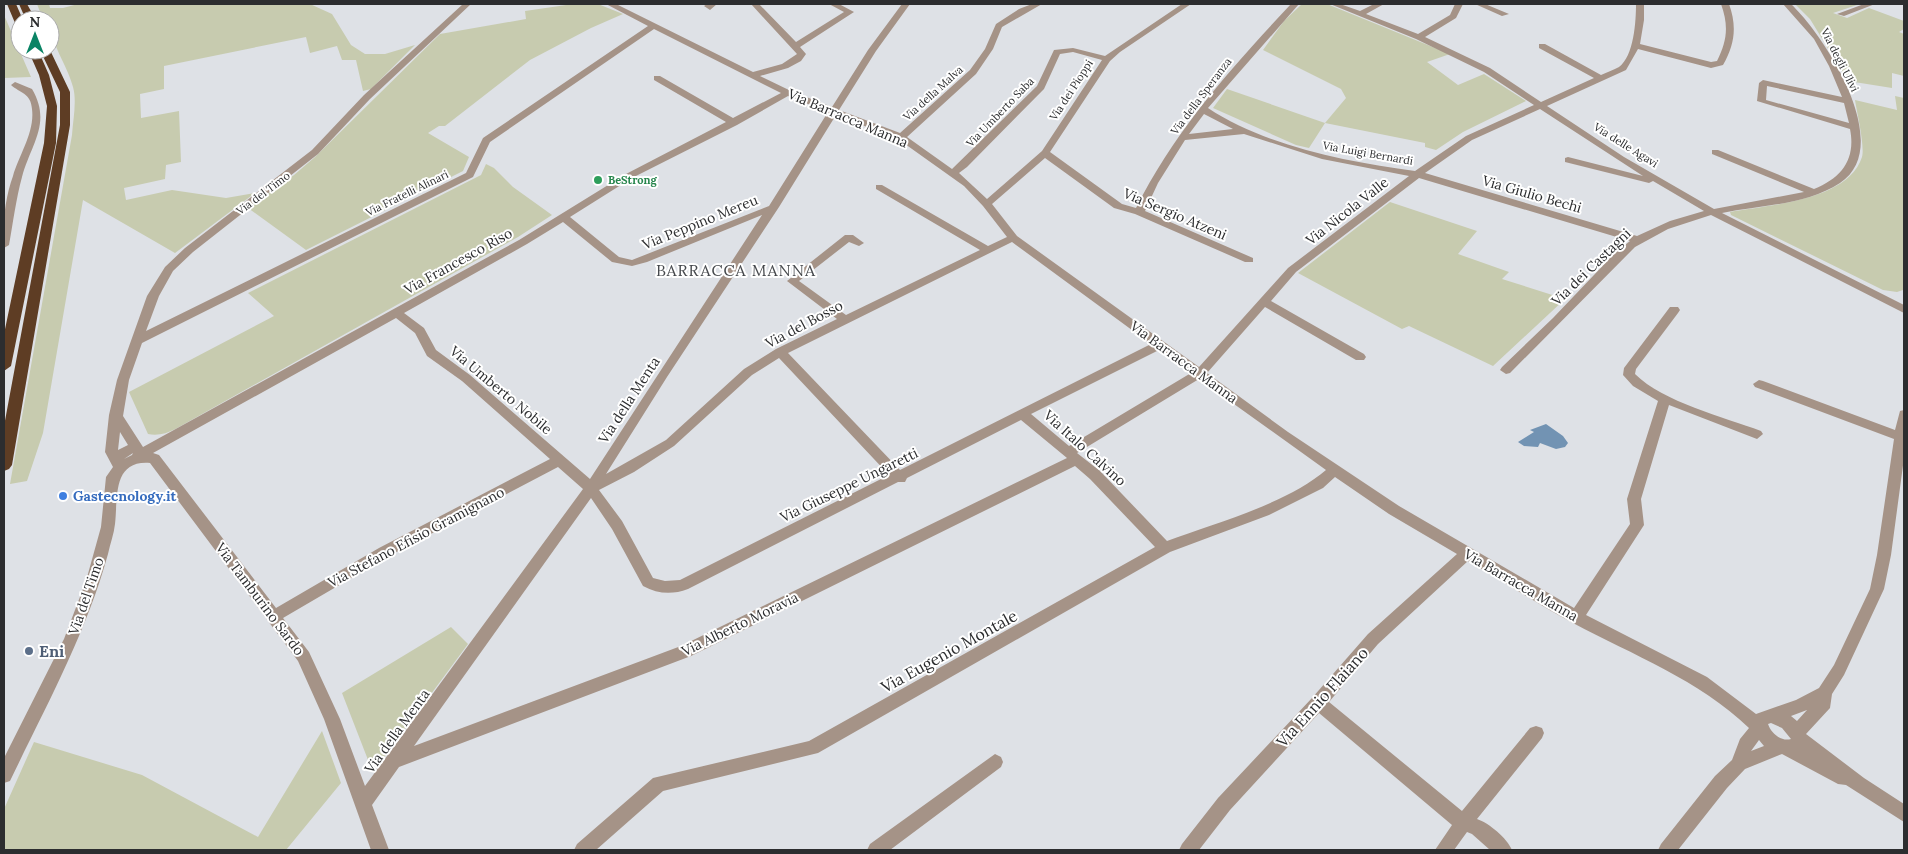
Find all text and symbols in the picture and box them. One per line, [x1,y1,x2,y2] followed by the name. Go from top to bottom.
[10,10,60,60] north arrow
[30,13,41,31] text: N
[1818,25,1862,94] street label: Via degli Ulivi
[1167,54,1235,138] street label: Via della Speranza
[1046,57,1096,124] street label: Via dei Pioppi
[899,62,966,124] street label: Via della Malva
[962,74,1037,151] street label: Via Umberto Saba
[784,84,911,151] street label: Via Barracca Manna
[1590,119,1661,170] street label: Via delle Agavi
[1321,138,1414,168] street label: Via Luigi Bernardi
[362,167,451,220] street label: Via Fratelli Alinari
[233,168,293,218] street label: Via del Timo
[1479,171,1584,217] street label: Via Giulio Bechi
[608,173,658,187] place label: BeStrong
[1301,173,1392,249] street label: Via Nicola Valle
[592,174,604,186] marker: BeStrong
[1120,184,1229,244] street label: Via Sergio Atzeni
[639,191,760,254] street label: Via Peppino Mereu
[400,224,515,299] street label: Via Francesco Riso
[1547,224,1635,310] street label: Via dei Castagni
[656,260,816,280] district label: BARRACCA MANNA
[761,296,846,352] street label: Via del Bosso
[1126,316,1241,407] street label: Via Barracca Manna
[445,341,556,438] street label: Via Umberto Nobile
[594,353,664,448] street label: Via della Menta
[1039,406,1130,490] street label: Via Italo Calvino
[776,444,921,527] street label: Via Giuseppe Ungaretti
[324,483,507,592] street label: Via Stefano Efisio Gramignano
[73,487,177,505] place label: Gastecnology.it
[57,490,69,502] marker: Gastecnology.it
[211,538,308,659] street label: Via Tamburino Sardo
[1460,544,1581,625] street label: Via Barracca Manna
[64,555,108,638] street label: Via del Timo
[678,588,801,661] street label: Via Alberto Moravia
[876,605,1021,697] street label: Via Eugenio Montale
[39,641,64,661] place label: Eni
[1271,643,1372,752] street label: Via Ennio Flaiano
[23,645,35,657] marker: Eni
[360,685,434,777] street label: Via della Menta

